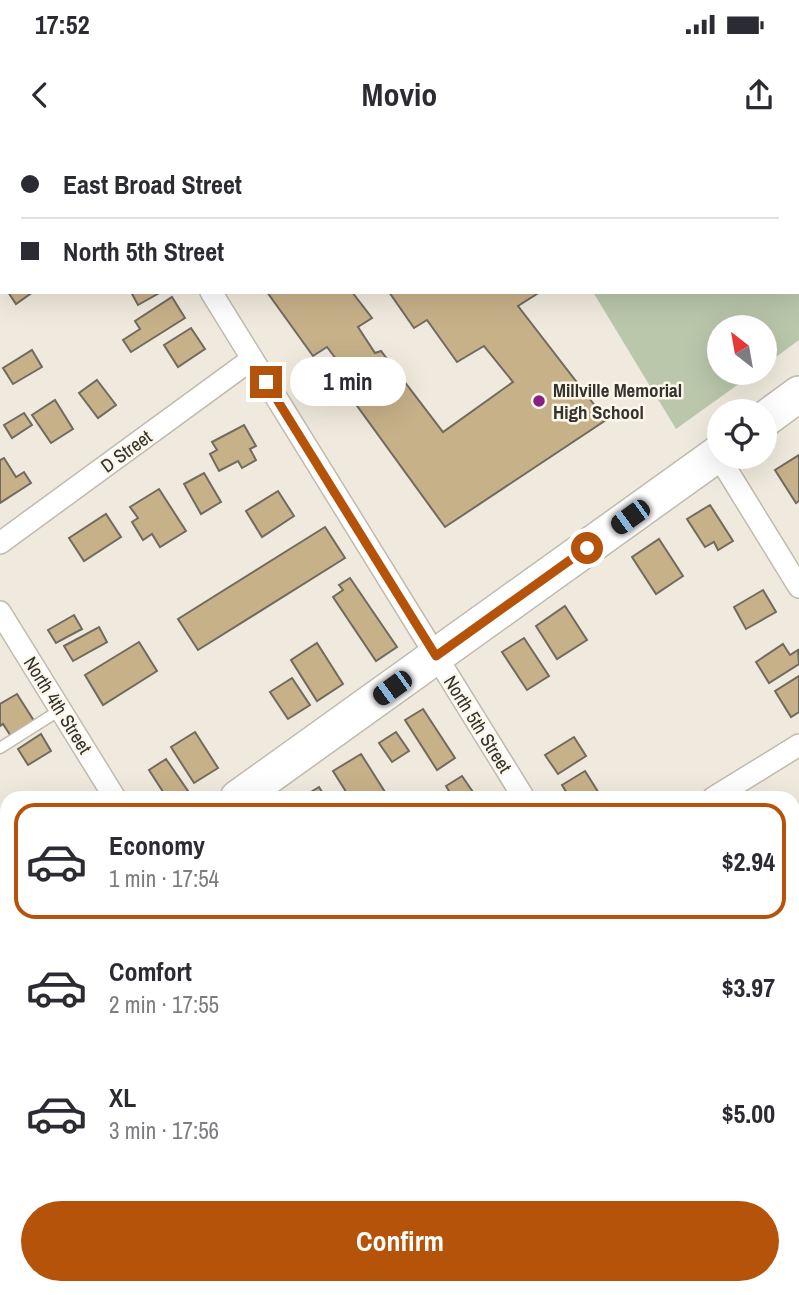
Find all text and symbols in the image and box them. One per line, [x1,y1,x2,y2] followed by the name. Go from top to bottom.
[35,7,90,42] text: 17:52
[362,73,437,116] text: Movio
[21,76,59,114] icon: back
[740,76,778,114] icon: share
[63,167,242,202] text: East Broad Street
[63,234,224,269] text: North 5th Street
[707,315,777,385] north arrow
[707,315,777,469] map controls
[290,358,406,406] callout: 1 min
[250,366,282,398] route end
[323,366,373,397] text: 1 min
[553,377,682,425] place label: Millville Memorial High School
[531,393,547,409] marker: Millville Memorial High School
[707,399,777,469] button: locate
[95,423,157,478] street label: D Street
[607,496,654,538] car
[571,532,603,564] route start
[18,651,99,759] street label: North 4th Street
[369,667,416,709] car
[438,670,519,778] street label: North 5th Street
[109,828,205,863] text: Economy
[25,830,88,893] icon: car
[722,844,775,879] text: $2.94
[109,863,219,894] text: 1 min · 17:54
[109,954,192,989] text: Comfort
[25,956,88,1019] icon: car
[722,970,775,1005] text: $3.97
[109,989,219,1020] text: 2 min · 17:55
[109,1080,136,1115] text: XL
[25,1082,88,1145] icon: car
[722,1096,775,1131] text: $5.00
[109,1115,219,1146] text: 3 min · 17:56
[21,1201,779,1281] button: Confirm

